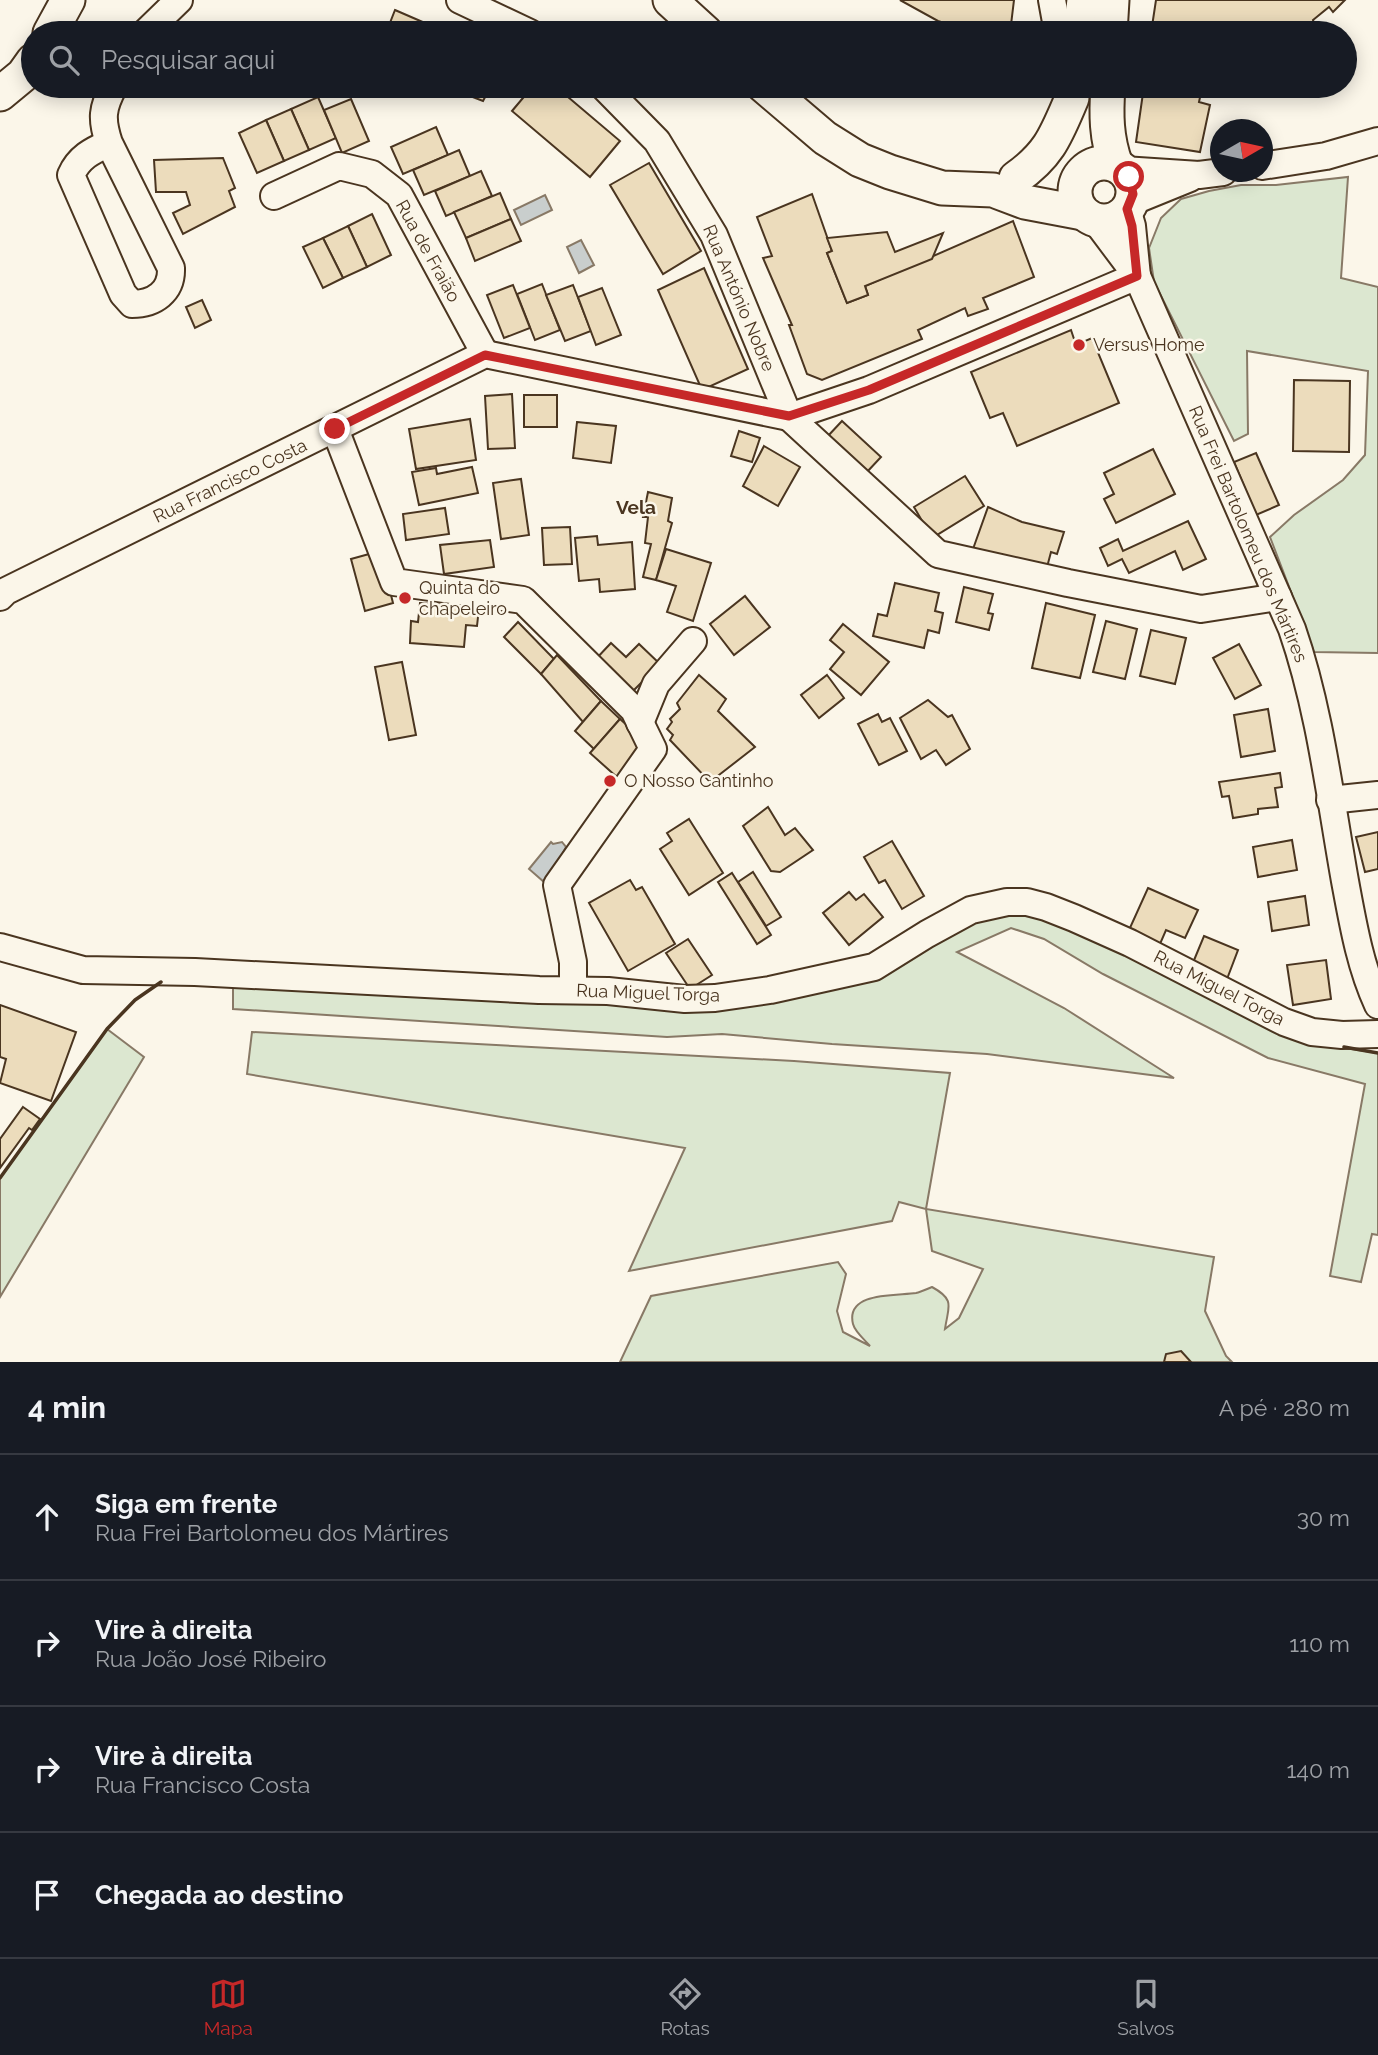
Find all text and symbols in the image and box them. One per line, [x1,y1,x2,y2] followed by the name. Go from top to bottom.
[21,21,1357,98] search box
[45,41,83,79] icon: search
[101,45,275,75] text: Pesquisar aqui
[1210,119,1273,182] north arrow
[1113,161,1144,192] route start
[392,196,465,306] street label: Rua de Fraião
[699,221,780,375] street label: Rua António Nobre
[1093,334,1205,355] place label: Versus Home
[1071,337,1087,353] marker: Versus Home
[1185,402,1312,666] street label: Rua Frei Bartolomeu dos Mártires
[319,413,350,444] route end
[150,434,310,527] street label: Rua Francisco Costa
[616,496,656,518] district label: Vela
[419,577,507,619] place label: Quinta do chapeleiro
[397,590,413,606] marker: Quinta do chapeleiro
[624,770,774,791] place label: O Nosso Cantinho
[602,773,618,789] marker: O Nosso Cantinho
[1150,946,1288,1030] street label: Rua Miguel Torga
[576,979,720,1006] street label: Rua Miguel Torga
[28,1390,106,1425] text: 4 min
[1219,1394,1350,1421] text: A pé · 280 m
[95,1489,277,1519] text: Siga em frente
[28,1498,66,1536] icon: ahead
[1297,1504,1350,1531] text: 30 m
[95,1519,449,1546] text: Rua Frei Bartolomeu dos Mártires
[95,1615,252,1645] text: Vire à direita
[28,1624,66,1662] icon: right
[1289,1630,1350,1657] text: 110 m
[95,1645,326,1672] text: Rua João José Ribeiro
[95,1741,252,1771] text: Vire à direita
[28,1750,66,1788] icon: right
[1287,1756,1350,1783] text: 140 m
[95,1771,310,1798] text: Rua Francisco Costa
[28,1876,66,1914] icon: arrive
[95,1880,344,1910] text: Chegada ao destino
[204,1975,253,2039] tab: Mapa
[660,1975,710,2039] tab: Rotas
[1117,1975,1174,2039] tab: Salvos

